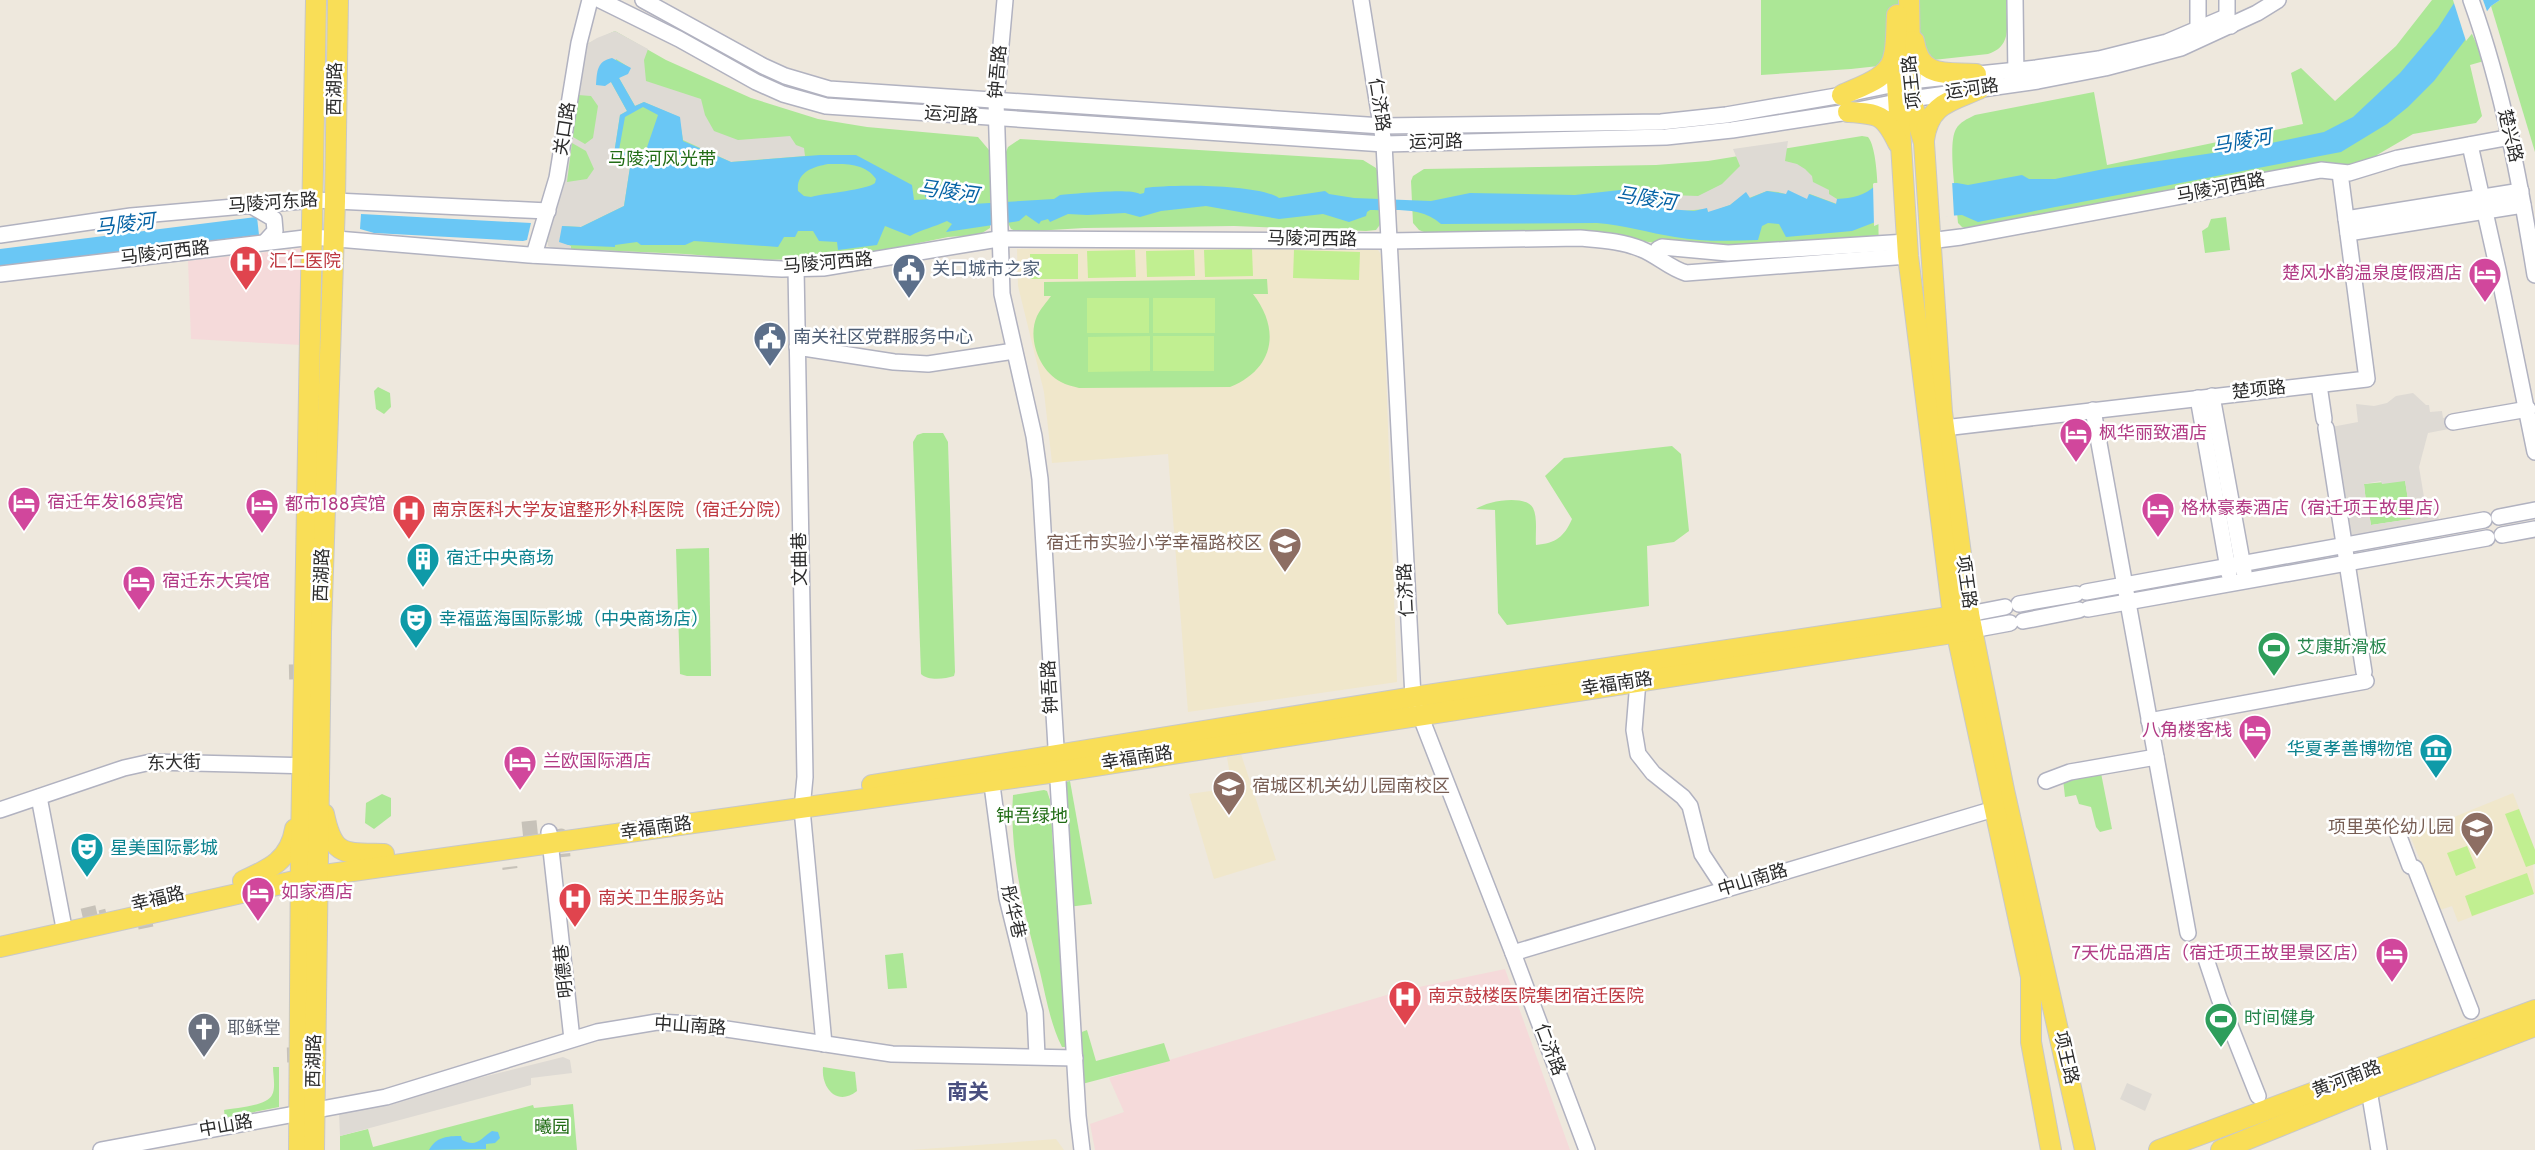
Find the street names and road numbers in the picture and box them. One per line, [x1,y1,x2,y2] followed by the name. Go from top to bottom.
[985,44,1013,100] street label: 钟吾路
[1899,54,1927,110] street label: 项王路
[324,62,348,116] street label: 西湖路
[1944,75,2000,105] street label: 运河路
[1362,77,1394,133] street label: 仁济路
[550,101,582,157] street label: 关口路
[923,103,979,129] street label: 运河路
[2492,107,2526,165] street label: 楚兴路
[1409,131,1463,155] street label: 运河路
[2175,169,2267,209] street label: 马陵河西路
[227,189,319,219] street label: 马陵河东路
[1267,228,1357,252] street label: 马陵河西路
[119,237,211,271] street label: 马陵河西路
[782,249,874,279] street label: 马陵河西路
[2231,377,2287,405] street label: 楚项路
[789,532,813,586] street label: 文曲巷
[311,548,335,602] street label: 西湖路
[1950,554,1980,610] street label: 项王路
[1394,562,1420,618] street label: 仁济路
[1038,659,1064,715] street label: 钟吾路
[1580,668,1654,702] street label: 幸福南路
[1100,742,1174,776] street label: 幸福南路
[147,752,201,776] street label: 东大街
[619,813,693,845] street label: 幸福南路
[1715,859,1791,903] street label: 中山南路
[129,883,187,917] street label: 幸福路
[995,883,1029,941] street label: 彤华巷
[551,943,579,999] street label: 明德巷
[653,1013,727,1041] street label: 中山南路
[1529,1021,1569,1079] street label: 仁济路
[2048,1029,2082,1087] street label: 项王路
[303,1034,327,1088] street label: 西湖路
[2309,1056,2385,1104] street label: 黄河南路
[197,1111,255,1143] street label: 中山路

